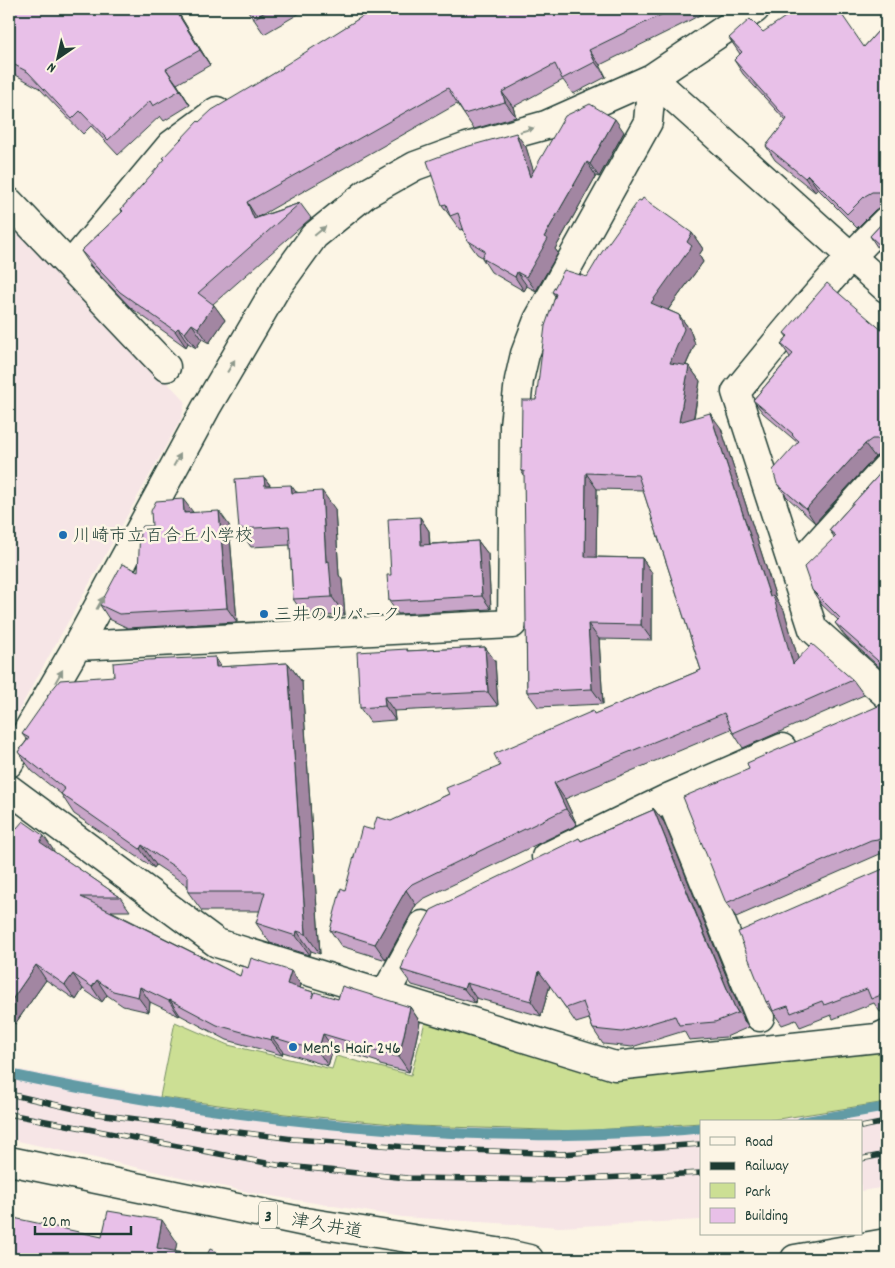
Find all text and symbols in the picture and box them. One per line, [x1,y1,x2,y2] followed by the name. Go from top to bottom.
[32,32,82,82] north arrow
[43,57,60,77] text: N
[519,126,534,134] one-way arrow
[314,225,327,236] one-way arrow
[226,359,235,372] one-way arrow
[173,454,182,467] one-way arrow
[73,525,253,550] place label: 川崎市立百合丘小学校
[57,529,69,541] marker: 川崎市立百合丘小学校
[96,596,104,610] one-way arrow
[274,604,400,629] place label: 三井のリパーク
[258,608,270,620] marker: 三井のリパーク
[55,669,64,682] one-way arrow
[303,1037,401,1062] place label: Men's Hair 246
[287,1041,299,1053] marker: Men's Hair 246
[700,1120,862,1236] legend
[745,1132,773,1154] text: Road
[745,1156,789,1178] text: Railway
[745,1182,771,1204] text: Park
[259,1202,277,1228] road number: 3
[35,1203,131,1235] scale bar
[745,1206,788,1228] text: Building
[289,1209,364,1246] street label: 津久井道
[42,1212,70,1234] text: 20 m

